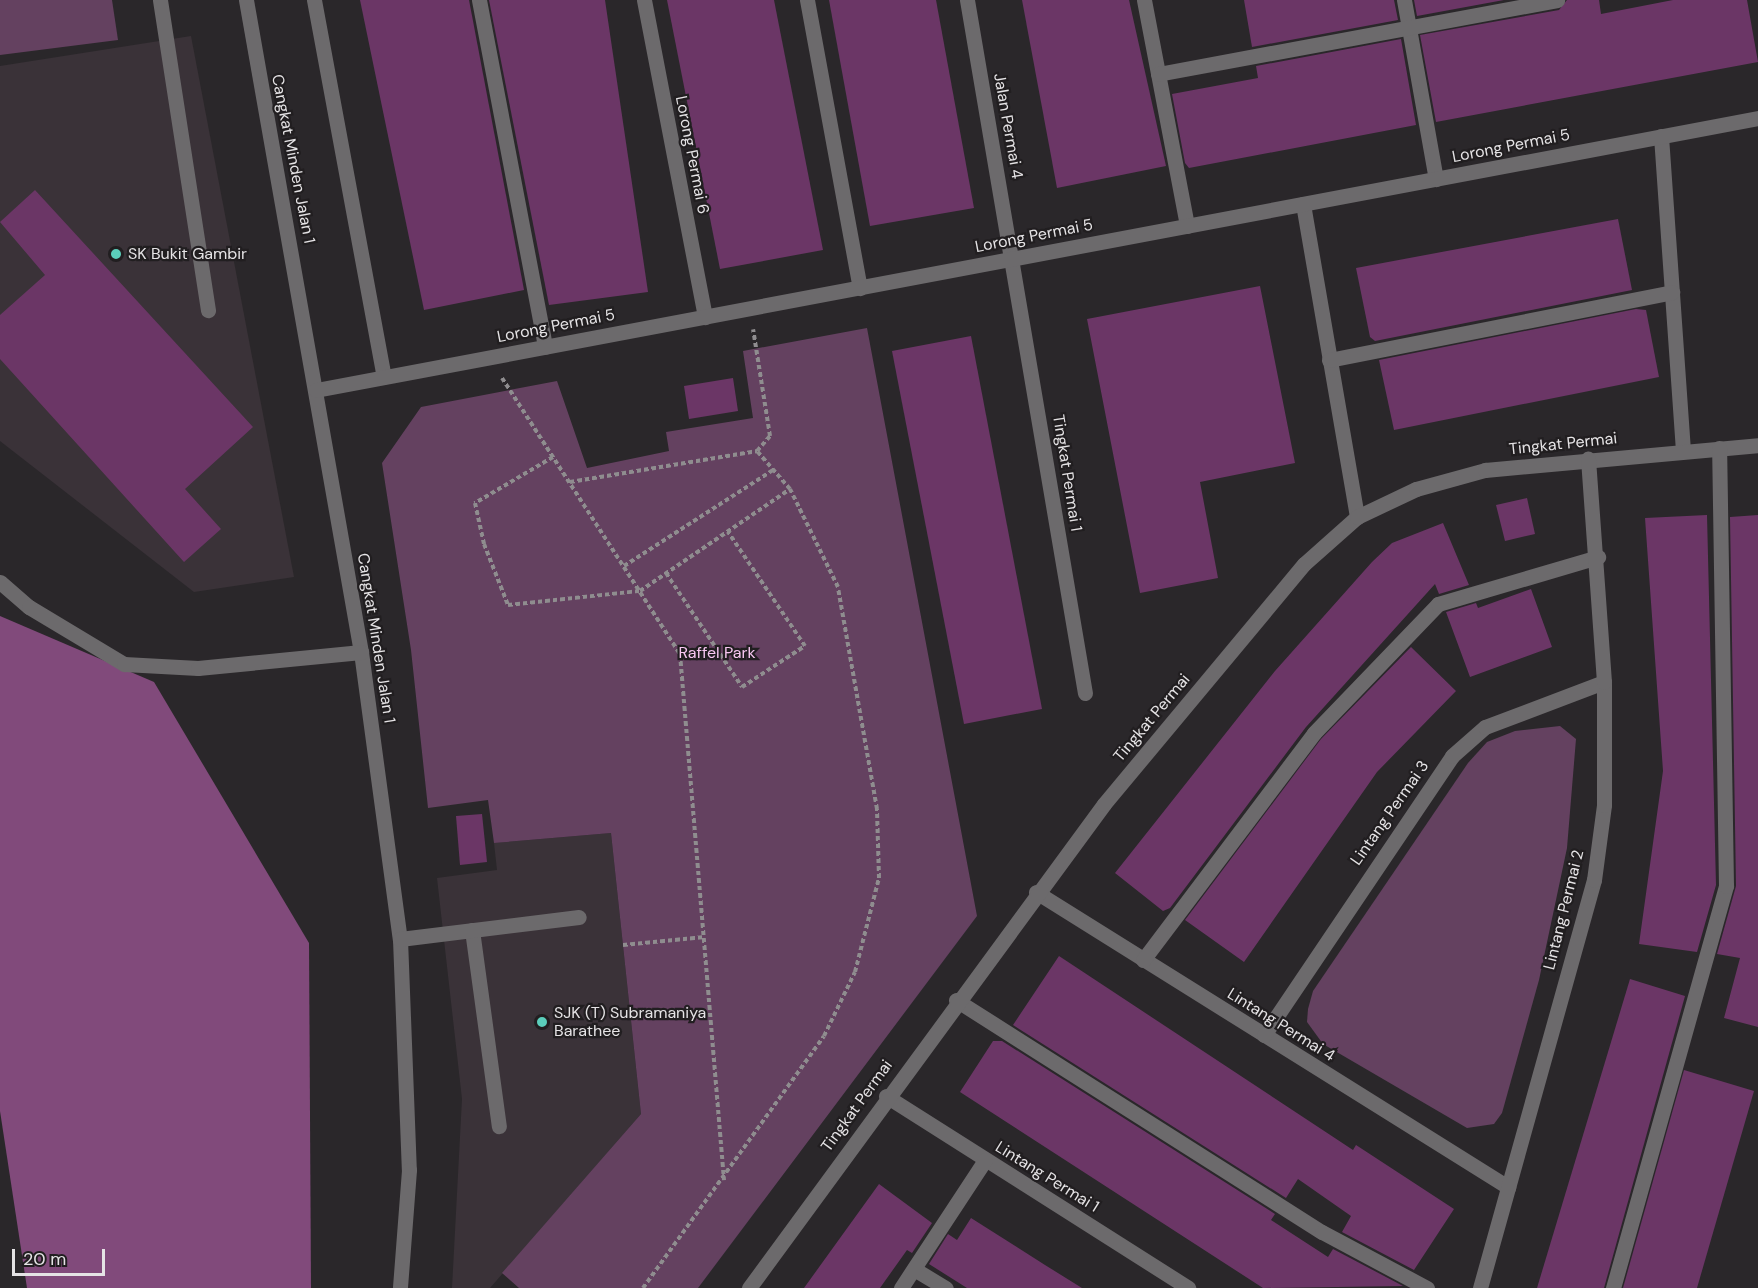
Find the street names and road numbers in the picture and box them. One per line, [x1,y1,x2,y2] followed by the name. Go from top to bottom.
[989,72,1027,180] street label: Jalan Permai 4
[267,73,319,245] street label: Cangkat Minden Jalan 1
[671,94,713,216] street label: Lorong Permai 6
[1450,125,1572,167] street label: Lorong Permai 5
[973,215,1095,257] street label: Lorong Permai 5
[495,305,617,347] street label: Lorong Permai 5
[1048,413,1086,533] street label: Tingkat Permai 1
[1508,429,1618,459] street label: Tingkat Permai
[353,552,399,724] street label: Cangkat Minden Jalan 1
[1110,670,1194,766] street label: Tingkat Permai
[1347,757,1433,869] street label: Lintang Permai 3
[1540,848,1588,972] street label: Lintang Permai 2
[1224,984,1338,1066] street label: Lintang Permai 4
[817,1056,897,1156] street label: Tingkat Permai
[992,1137,1102,1217] street label: Lintang Permai 1

